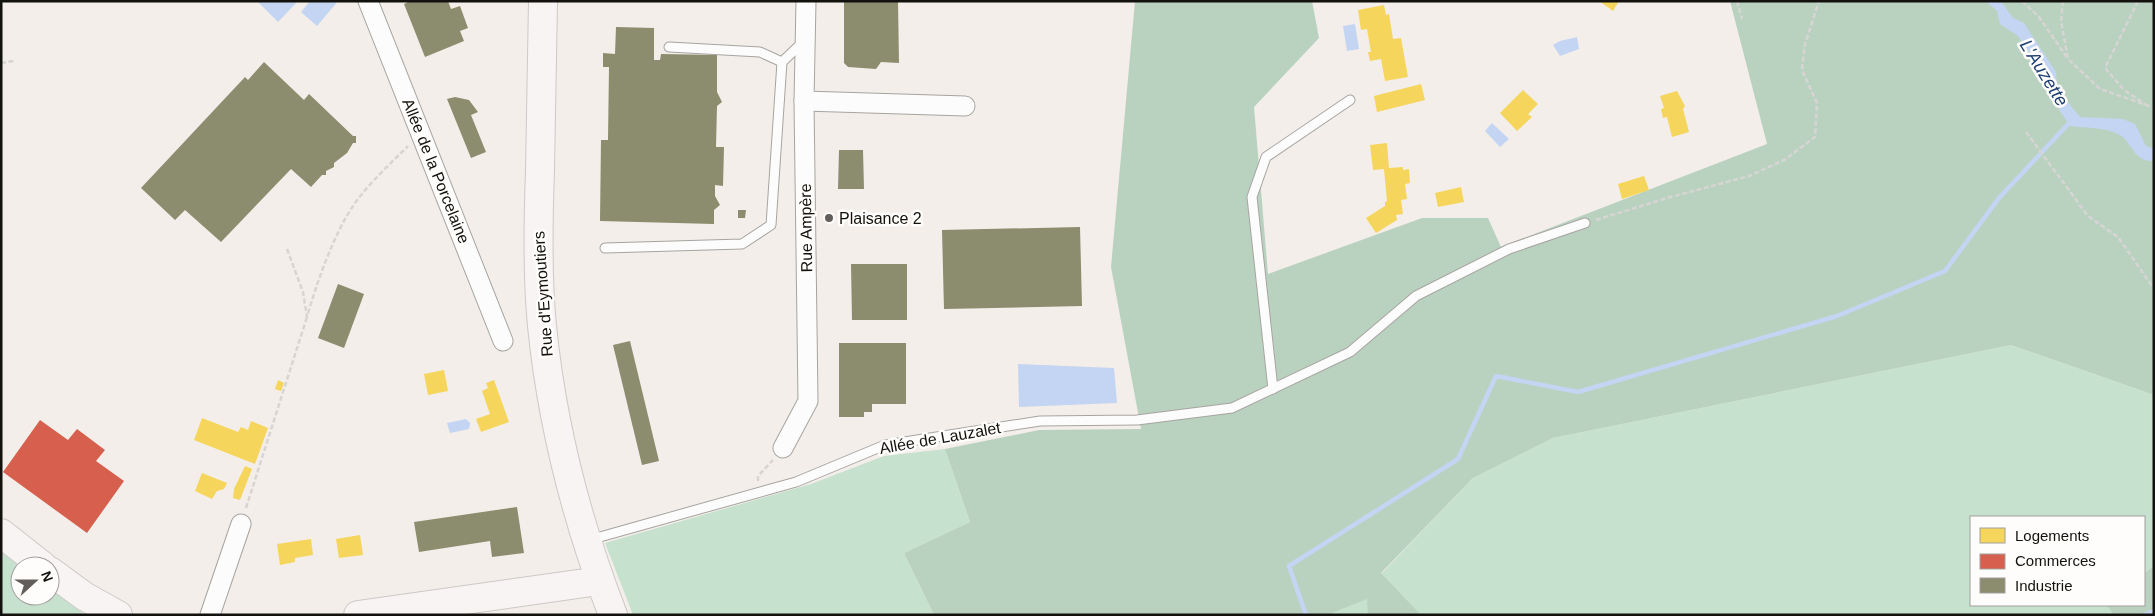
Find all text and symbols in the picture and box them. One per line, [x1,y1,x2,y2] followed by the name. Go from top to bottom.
[2016,36,2072,110] water label: L'Auzette
[399,96,473,246] street label: Allée de la Porcelaine
[797,183,815,273] street label: Rue Ampère
[839,210,922,227] place label: Plaisance 2
[823,212,835,224] marker: Plaisance 2
[530,231,556,357] street label: Rue d'Eymoutiers
[878,419,1002,457] street label: Allée de Lauzalet
[1970,516,2145,606] legend
[2015,527,2089,544] text: Logements
[2015,552,2096,569] text: Commerces
[10,556,60,606] north arrow
[38,569,56,584] text: N
[2015,577,2073,594] text: Industrie

